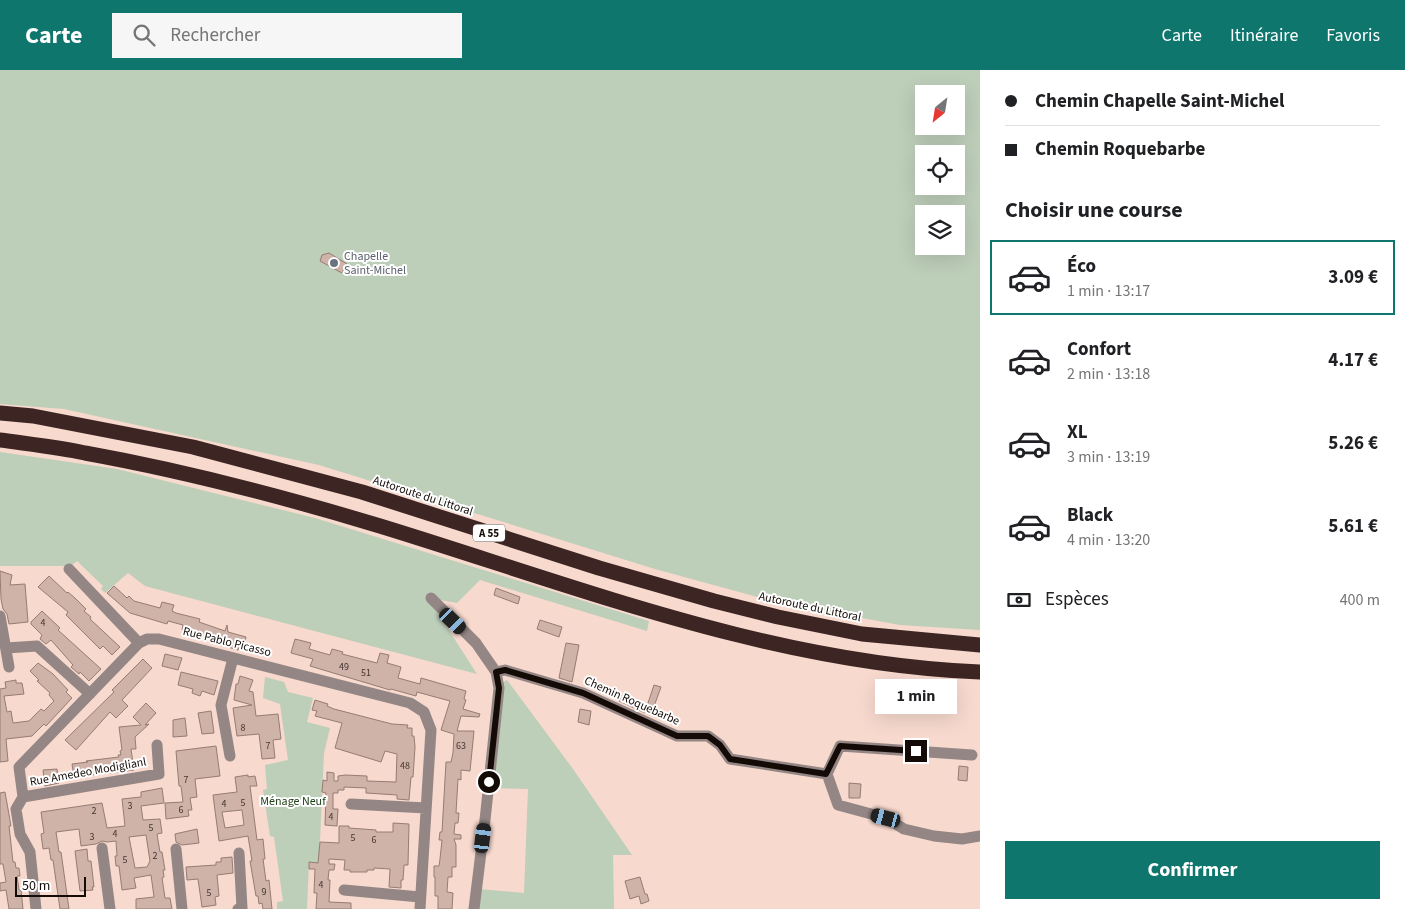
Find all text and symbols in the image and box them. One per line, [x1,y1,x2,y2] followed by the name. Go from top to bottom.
[112,13,462,58] search box
[25,18,82,53] text: Carte
[130,21,158,49] icon: search
[170,22,260,49] text: Rechercher
[1162,23,1202,48] text: Carte
[1230,23,1298,48] text: Itinéraire
[1326,23,1380,48] text: Favoris
[915,85,965,135] north arrow
[915,85,965,255] map controls
[1035,88,1284,115] text: Chemin Chapelle Saint-Michel
[1035,136,1205,163] text: Chemin Roquebarbe
[915,145,965,195] button: locate
[1005,194,1183,226] text: Choisir une course
[915,205,965,255] button: layers
[344,248,406,279] place label: Chapelle Saint-Michel
[1067,253,1096,280] text: Éco
[1007,255,1052,300] icon: car
[328,257,340,269] marker: Chapelle Saint-Michel
[1328,264,1378,291] text: 3.09 €
[1067,280,1150,302] text: 1 min · 13:17
[1067,336,1131,363] text: Confort
[1007,338,1052,383] icon: car
[1328,347,1378,374] text: 4.17 €
[1067,363,1150,385] text: 2 min · 13:18
[1067,419,1088,446] text: XL
[1007,421,1052,466] icon: car
[1328,430,1378,457] text: 5.26 €
[1067,446,1150,468] text: 3 min · 13:19
[371,472,475,520] street label: Autoroute du Littoral
[1067,502,1113,529] text: Black
[1007,504,1052,549] icon: car
[1328,513,1378,540] text: 5.61 €
[473,524,505,542] road number: A 55
[1067,529,1150,551] text: 4 min · 13:20
[1005,586,1033,614] icon: cash
[1045,586,1109,613] text: Espèces
[757,588,863,626] street label: Autoroute du Littoral
[1340,589,1380,611] text: 400 m
[436,605,469,637] car
[41,616,46,630] house number: 4
[181,623,273,661] street label: Rue Pablo Picasso
[339,660,349,674] house number: 49
[361,666,371,680] house number: 51
[582,672,682,730] street label: Chemin Roquebarbe
[875,678,957,714] callout: 1 min
[897,685,935,707] text: 1 min
[241,721,246,735] house number: 8
[266,739,271,753] house number: 7
[456,739,466,753] house number: 63
[905,740,927,762] route end
[28,753,148,791] street label: Rue Amedeo Modiglianl
[400,759,410,773] house number: 48
[478,771,500,793] route start
[184,773,189,787] house number: 7
[260,793,326,810] park label: Ménage Neuf
[241,796,246,810] house number: 5
[222,797,227,811] house number: 4
[128,799,133,813] house number: 3
[179,803,184,817] house number: 6
[92,804,97,818] house number: 2
[869,807,902,829] car
[329,810,334,824] house number: 4
[149,821,154,835] house number: 5
[473,822,492,854] car
[113,827,118,841] house number: 4
[90,830,95,844] house number: 3
[351,831,356,845] house number: 5
[372,833,377,847] house number: 6
[1005,841,1380,899] button: Confirmer
[153,849,158,863] house number: 2
[123,853,128,867] house number: 5
[15,874,86,897] scale bar
[22,876,50,896] text: 50 m
[319,878,324,892] house number: 4
[262,885,267,899] house number: 9
[207,886,212,900] house number: 5

